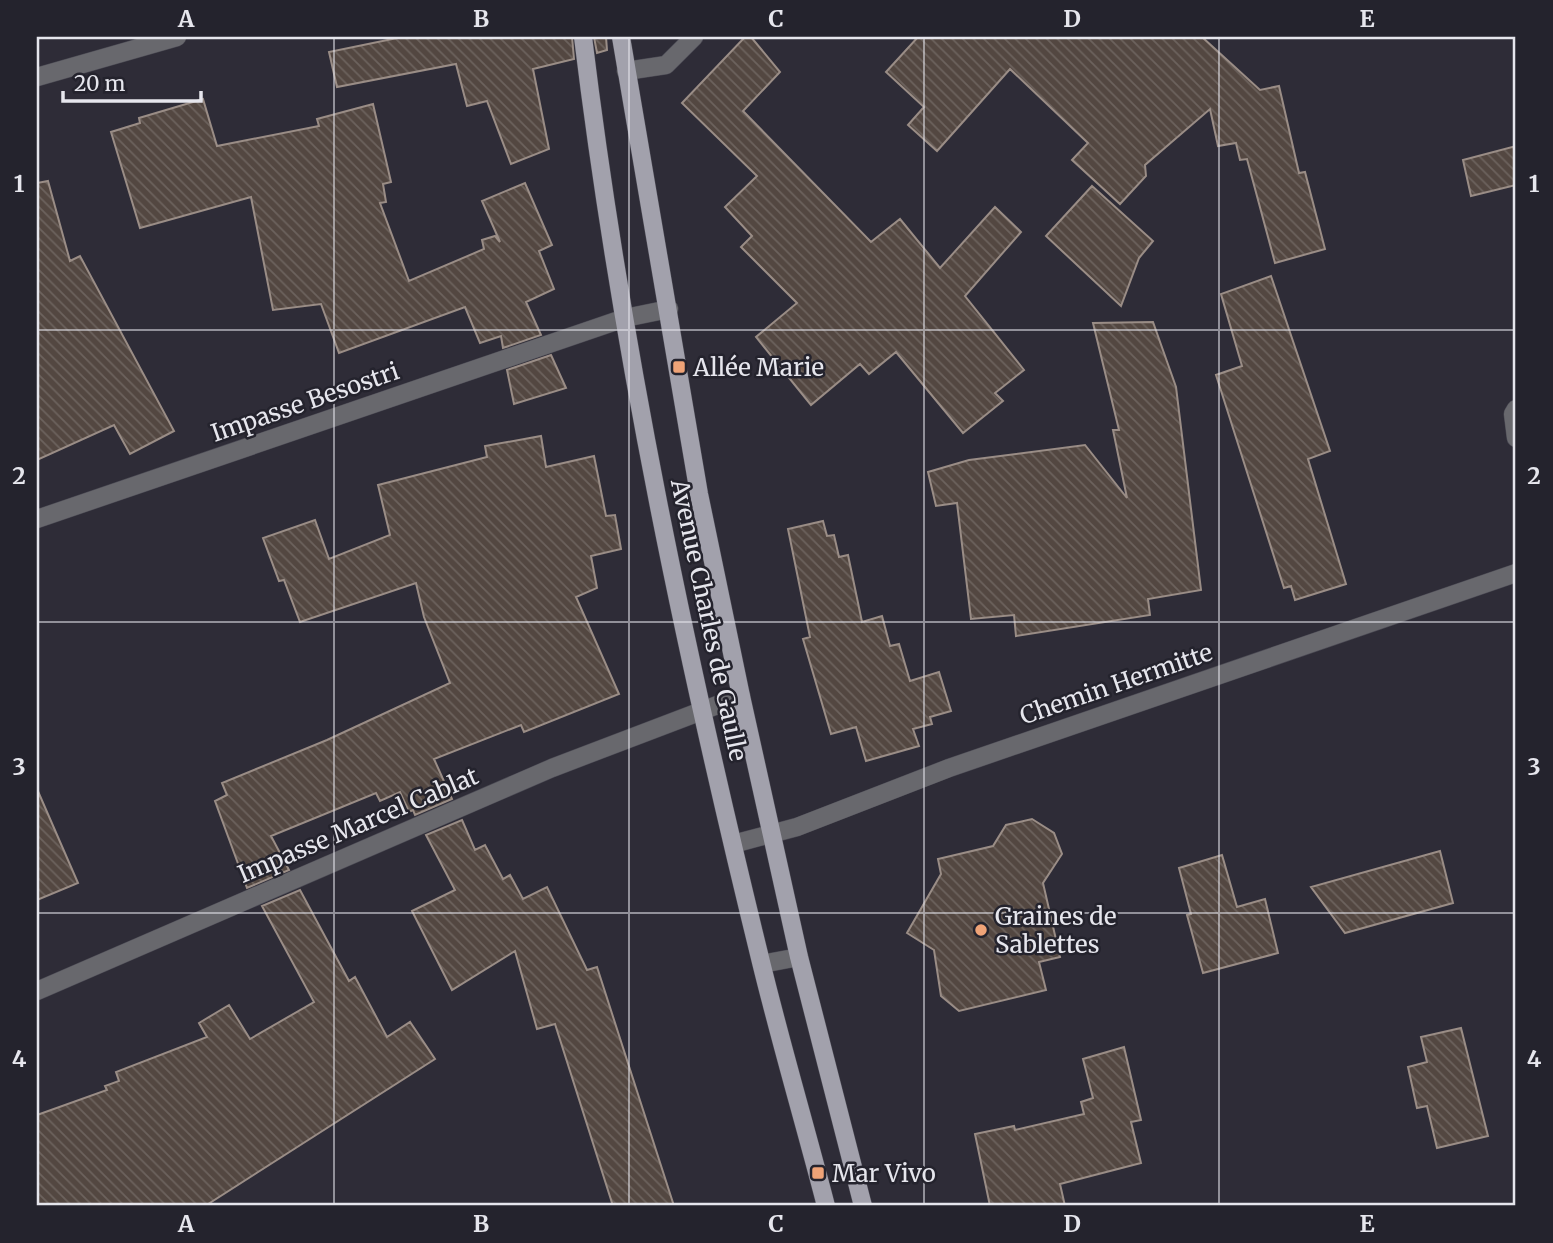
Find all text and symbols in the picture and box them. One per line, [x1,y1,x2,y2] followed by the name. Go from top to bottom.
[177,4,195,33] text: A
[473,4,489,33] text: B
[768,4,784,33] text: C
[1063,4,1081,33] text: D
[1359,4,1375,33] text: E
[63,60,201,104] scale bar
[74,70,126,97] text: 20 m
[14,169,25,198] text: 1
[1529,169,1540,198] text: 1
[692,352,824,383] place label: Allée Marie
[207,355,403,449] street label: Impasse Besostri
[671,359,687,375] marker: Allée Marie
[12,461,26,490] text: 2
[1527,461,1541,490] text: 2
[664,475,754,764] street label: Avenue Charles de Gaulle
[1016,637,1216,731] street label: Chemin Hermitte
[12,752,26,781] text: 3
[1527,752,1541,781] text: 3
[233,760,483,890] street label: Impasse Marcel Cablat
[995,901,1117,960] place label: Graines de Sablettes
[973,922,989,938] marker: Graines de Sablettes
[12,1044,27,1073] text: 4
[1527,1044,1542,1073] text: 4
[832,1158,936,1189] place label: Mar Vivo
[810,1165,826,1181] marker: Mar Vivo
[177,1209,195,1238] text: A
[473,1209,489,1238] text: B
[768,1209,784,1238] text: C
[1063,1209,1081,1238] text: D
[1359,1209,1375,1238] text: E

